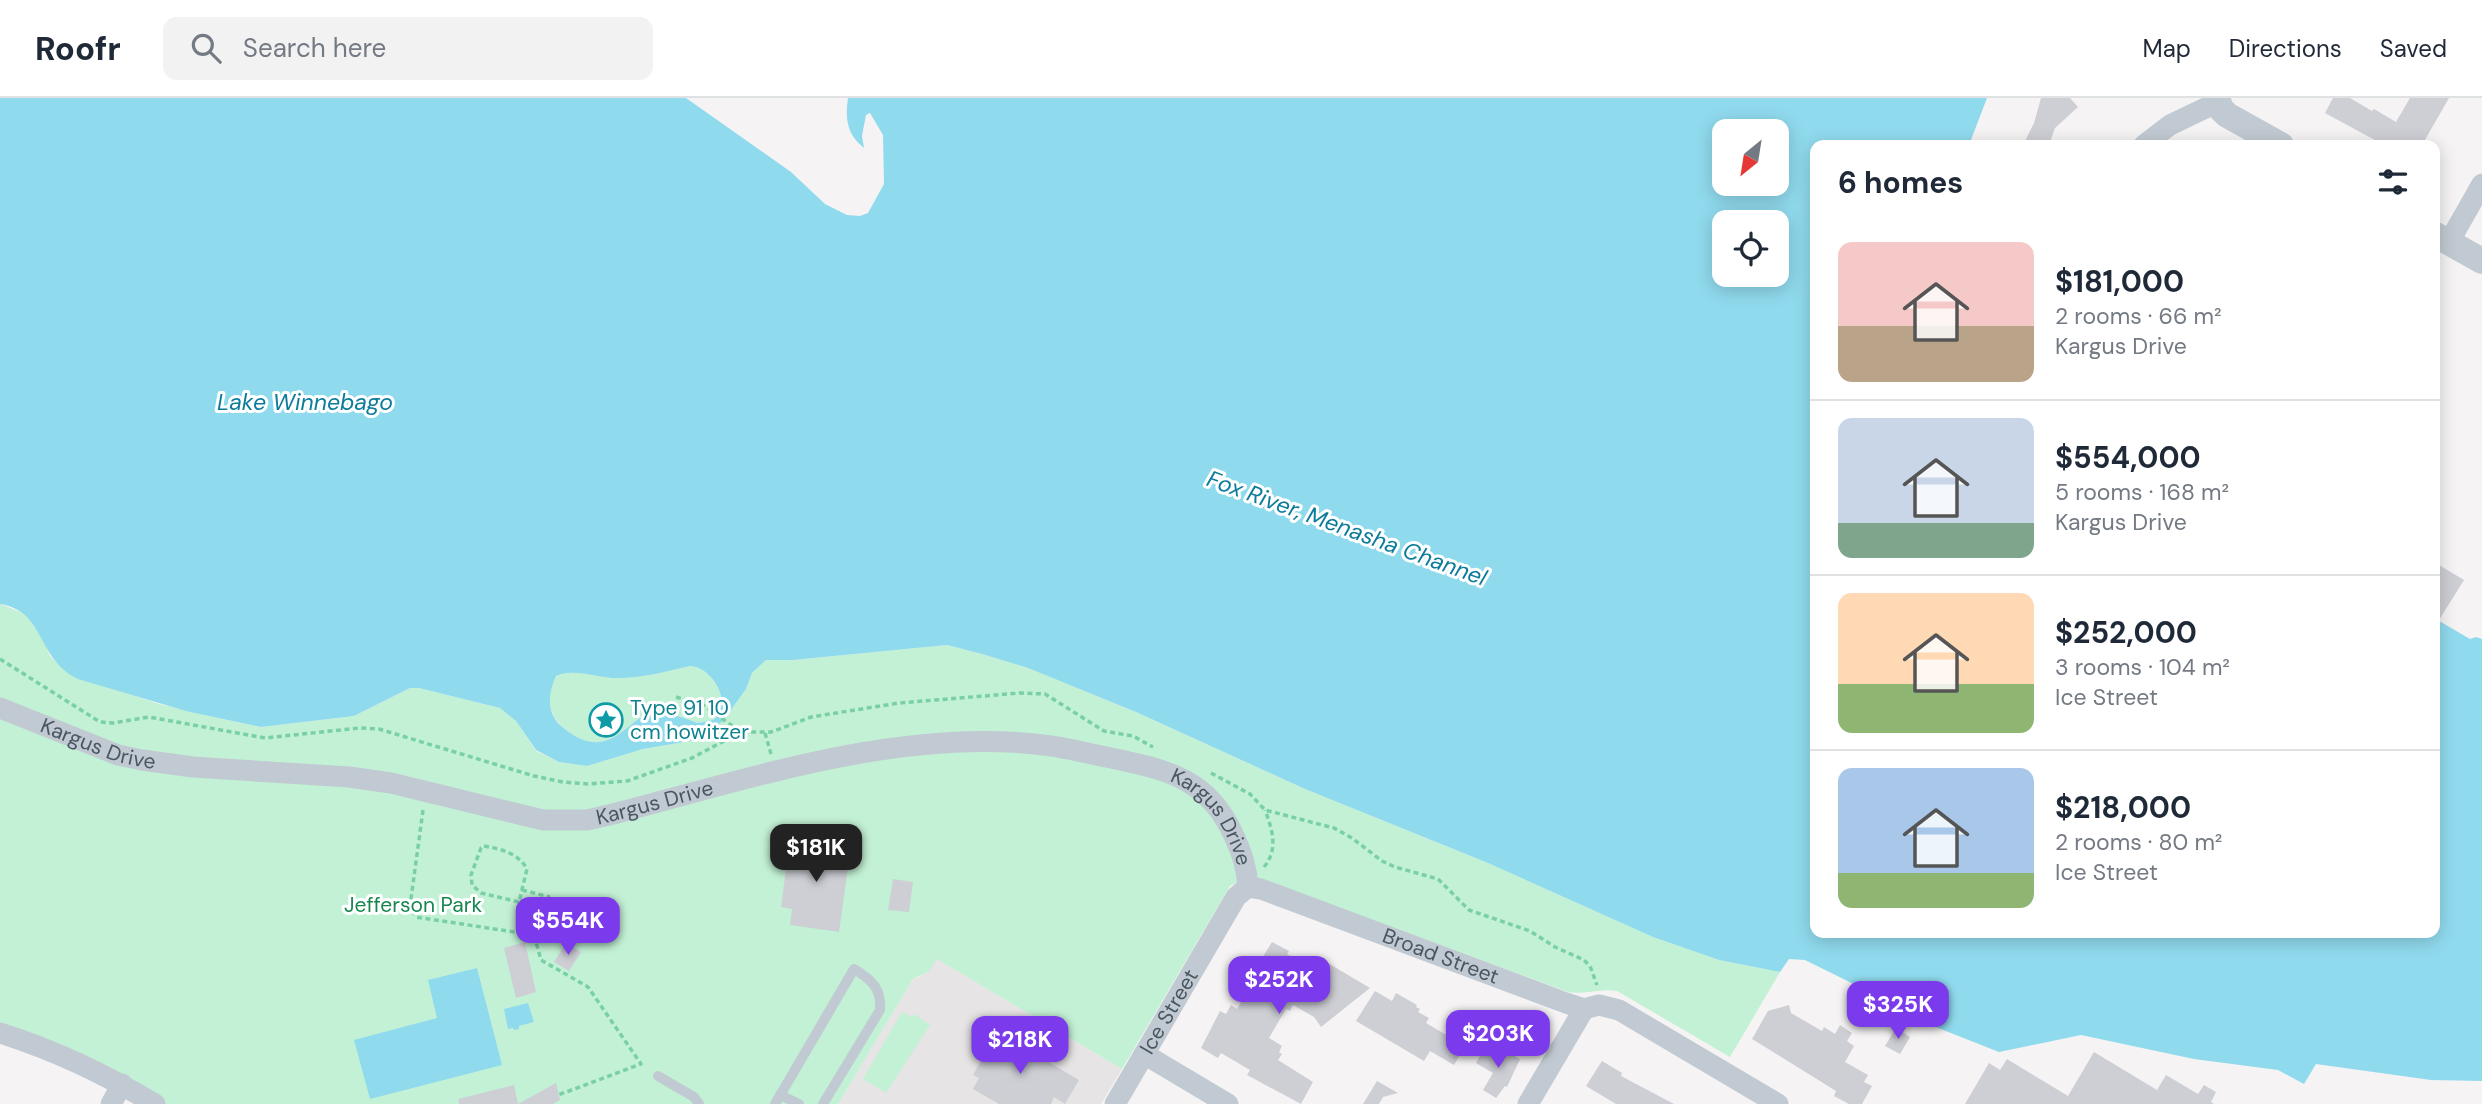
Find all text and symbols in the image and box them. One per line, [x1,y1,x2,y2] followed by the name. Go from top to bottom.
[163,17,653,80] search box
[35,27,121,70] text: Roofr
[187,29,225,67] icon: search
[243,31,386,65] text: Search here
[2143,33,2191,64] text: Map
[2229,33,2342,64] text: Directions
[2380,33,2447,64] text: Saved
[1712,119,1788,196] north arrow
[1712,119,1789,287] map controls
[1838,163,1963,202] text: 6 homes
[2374,163,2412,201] icon: filters
[1712,210,1789,287] button: locate
[2055,262,2184,301] text: $181,000
[1894,270,1978,354] icon: home
[2055,301,2222,331] text: 2 rooms · 66 m²
[2055,331,2187,361] text: Kargus Drive
[217,387,393,417] water label: Lake Winnebago
[2055,438,2201,477] text: $554,000
[1894,446,1978,530] icon: home
[1203,463,1492,593] water label: Fox River, Menasha Channel
[2055,477,2229,507] text: 5 rooms · 168 m²
[2055,507,2187,537] text: Kargus Drive
[2055,613,2197,652] text: $252,000
[1894,621,1978,705] icon: home
[2055,652,2230,682] text: 3 rooms · 104 m²
[2055,682,2158,712] text: Ice Street
[630,694,749,746] place label: Type 91 10 cm howitzer
[587,701,625,739] place icon: Type 91 10 cm howitzer
[36,712,158,776] street label: Kargus Drive
[1166,762,1258,869] street label: Kargus Drive
[593,774,716,832] street label: Kargus Drive
[2055,788,2191,827] text: $218,000
[1894,796,1978,880] icon: home
[767,824,865,884] pin: $181K
[2055,827,2222,857] text: 2 rooms · 80 m²
[786,832,846,862] text: $181K
[2055,857,2158,887] text: Ice Street
[344,891,482,919] park label: Jefferson Park
[519,898,617,957] pin: $554K
[532,905,604,935] text: $554K
[1379,922,1503,991] street label: Broad Street
[1230,956,1328,1016] pin: $252K
[1133,964,1205,1059] street label: Ice Street
[1244,964,1314,994] text: $252K
[1849,982,1947,1041] pin: $325K
[1863,989,1933,1019] text: $325K
[1449,1010,1547,1070] pin: $203K
[971,1016,1069,1076] pin: $218K
[1462,1018,1534,1048] text: $203K
[987,1024,1053,1054] text: $218K

